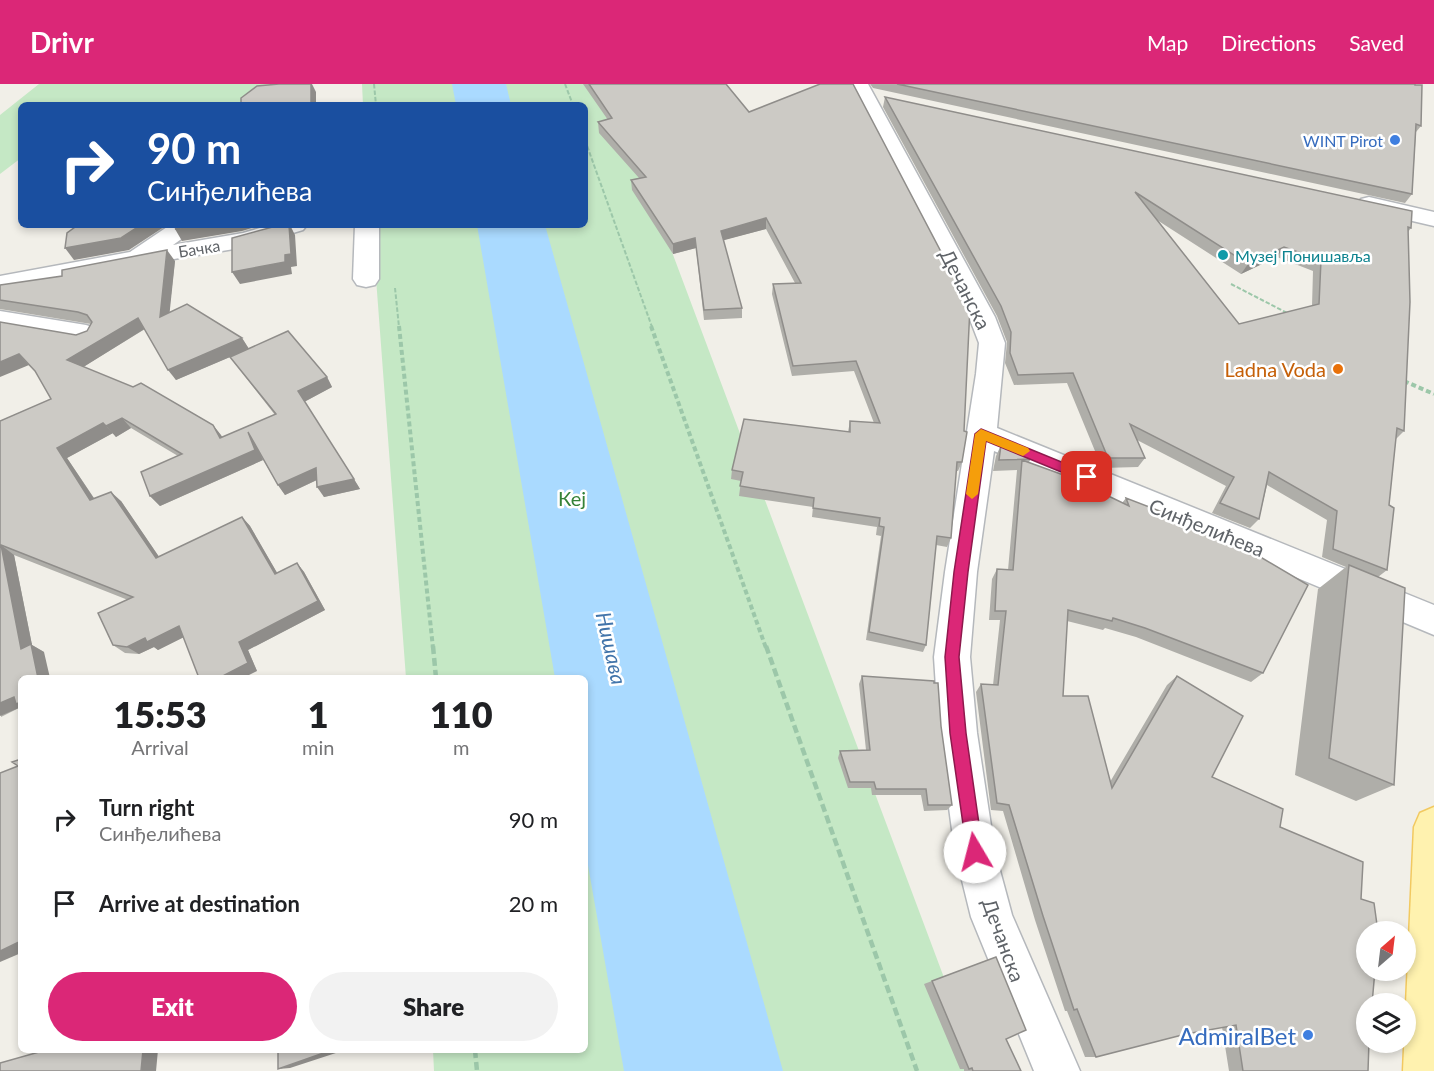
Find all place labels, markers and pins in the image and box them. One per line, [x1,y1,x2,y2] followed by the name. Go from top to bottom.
[1303,131,1383,150] place label: WINT Pirot
[1388,133,1402,147] marker: WINT Pirot
[1235,246,1371,265] place label: Музеј Понишавља
[1216,248,1230,262] marker: Музеј Понишавља
[1225,357,1326,381] place label: Ladna Voda
[1331,362,1345,376] marker: Ladna Voda
[1061,451,1112,502] pin
[1179,1021,1296,1050] place label: AdmiralBet
[1301,1028,1315,1042] marker: AdmiralBet

